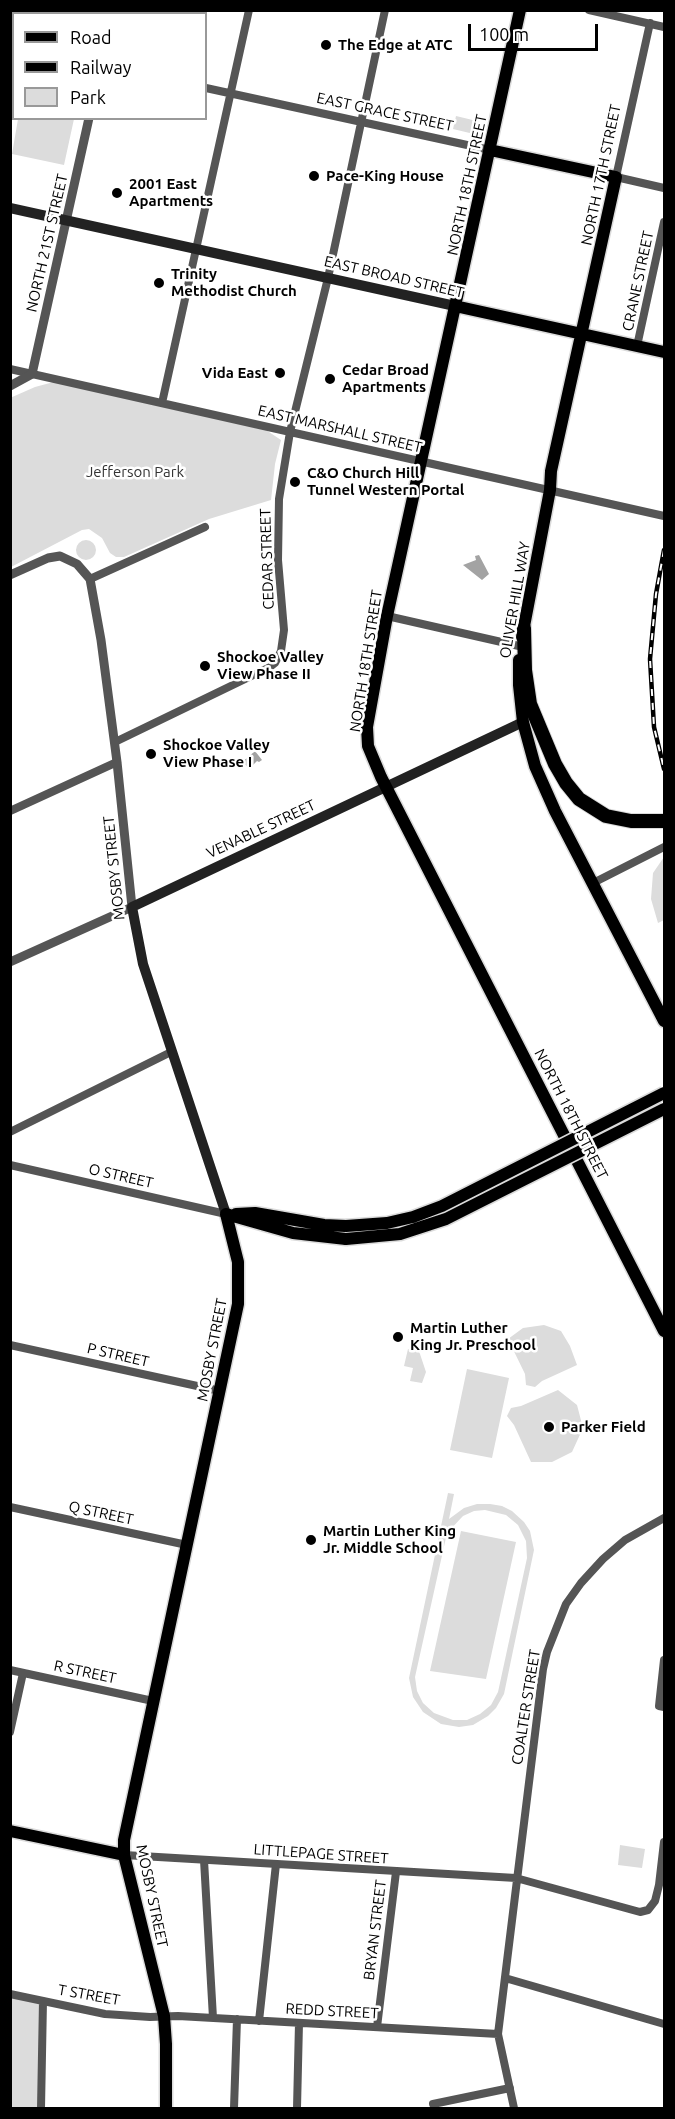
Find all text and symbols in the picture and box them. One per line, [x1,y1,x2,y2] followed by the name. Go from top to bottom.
[12,12,207,120] legend
[471,12,602,50] scale bar
[479,24,529,44] text: 100 m
[70,27,112,47] text: Road
[338,36,453,54] place label: The Edge at ATC
[319,38,333,52] marker: The Edge at ATC
[70,57,131,77] text: Railway
[70,87,106,107] text: Park
[315,89,455,135] street label: EAST GRACE STREET
[577,103,625,247] street label: NORTH 17TH STREET
[443,113,491,257] street label: NORTH 18TH STREET
[326,167,444,185] place label: Pace-King House
[307,169,321,183] marker: Pace-King House
[22,172,72,314] street label: NORTH 21ST STREET
[129,175,213,210] place label: 2001 East Apartments
[110,186,124,200] marker: 2001 East Apartments
[619,229,657,333] street label: CRANE STREET
[322,252,466,302] street label: EAST BROAD STREET
[171,265,297,300] place label: Trinity Methodist Church
[152,276,166,290] marker: Trinity Methodist Church
[342,361,429,396] place label: Cedar Broad Apartments
[202,364,268,382] place label: Vida East
[273,366,287,380] marker: Vida East
[323,372,337,386] marker: Cedar Broad Apartments
[256,401,424,457] street label: EAST MARSHALL STREET
[86,463,184,481] park label: Jefferson Park
[307,464,464,499] place label: C&O Church Hill Tunnel Western Portal
[288,475,302,489] marker: C&O Church Hill Tunnel Western Portal
[256,508,278,610] street label: CEDAR STREET
[496,540,534,660] street label: OLIVER HILL WAY
[346,589,386,733] street label: NORTH 18TH STREET
[217,648,324,683] place label: Shockoe Valley View Phase II
[198,659,212,673] marker: Shockoe Valley View Phase II
[163,736,270,771] place label: Shockoe Valley View Phase I
[144,747,158,761] marker: Shockoe Valley View Phase I
[204,796,318,862] street label: VENABLE STREET
[100,815,128,921] street label: MOSBY STREET
[530,1046,612,1182] street label: NORTH 18TH STREET
[87,1160,155,1192] street label: O STREET
[193,1297,231,1403] street label: MOSBY STREET
[410,1319,536,1354] place label: Martin Luther King Jr. Preschool
[391,1330,405,1344] marker: Martin Luther King Jr. Preschool
[85,1339,151,1371] street label: P STREET
[561,1418,646,1436] place label: Parker Field
[542,1420,556,1434] marker: Parker Field
[67,1497,135,1529] street label: Q STREET
[323,1522,456,1557] place label: Martin Luther King Jr. Middle School
[304,1533,318,1547] marker: Martin Luther King Jr. Middle School
[508,1648,544,1766] street label: COALTER STREET
[52,1657,118,1687] street label: R STREET
[253,1840,389,1868] street label: LITTLEPAGE STREET
[132,1843,172,1949] street label: MOSBY STREET
[360,1879,390,1981] street label: BRYAN STREET
[57,1981,121,2009] street label: T STREET
[285,2000,379,2022] street label: REDD STREET

